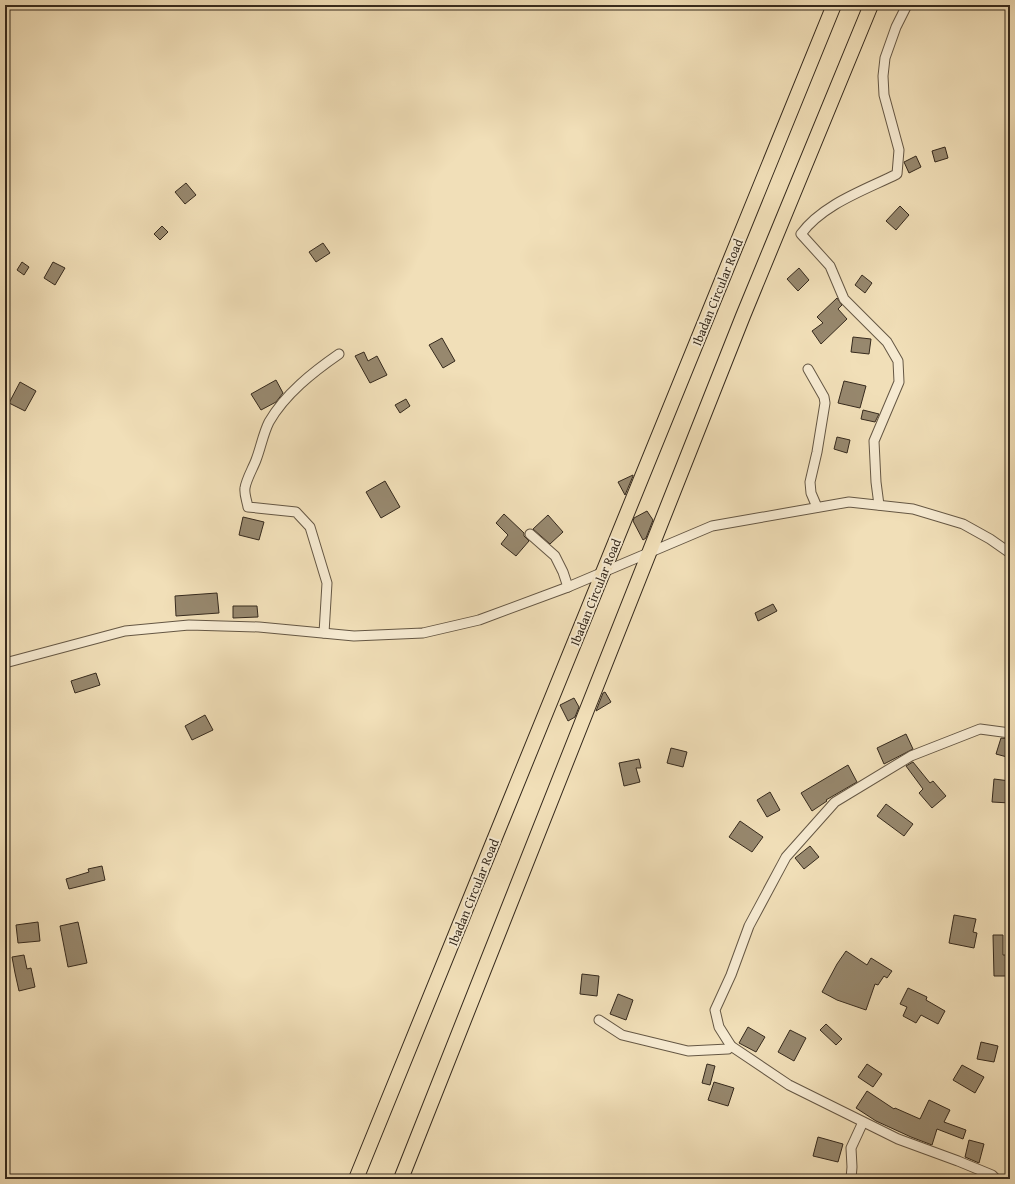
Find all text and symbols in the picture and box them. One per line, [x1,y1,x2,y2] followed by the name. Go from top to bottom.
[687,236,748,349] street label: Ibadan Circular Road
[565,536,626,649] street label: Ibadan Circular Road
[443,836,504,949] street label: Ibadan Circular Road

